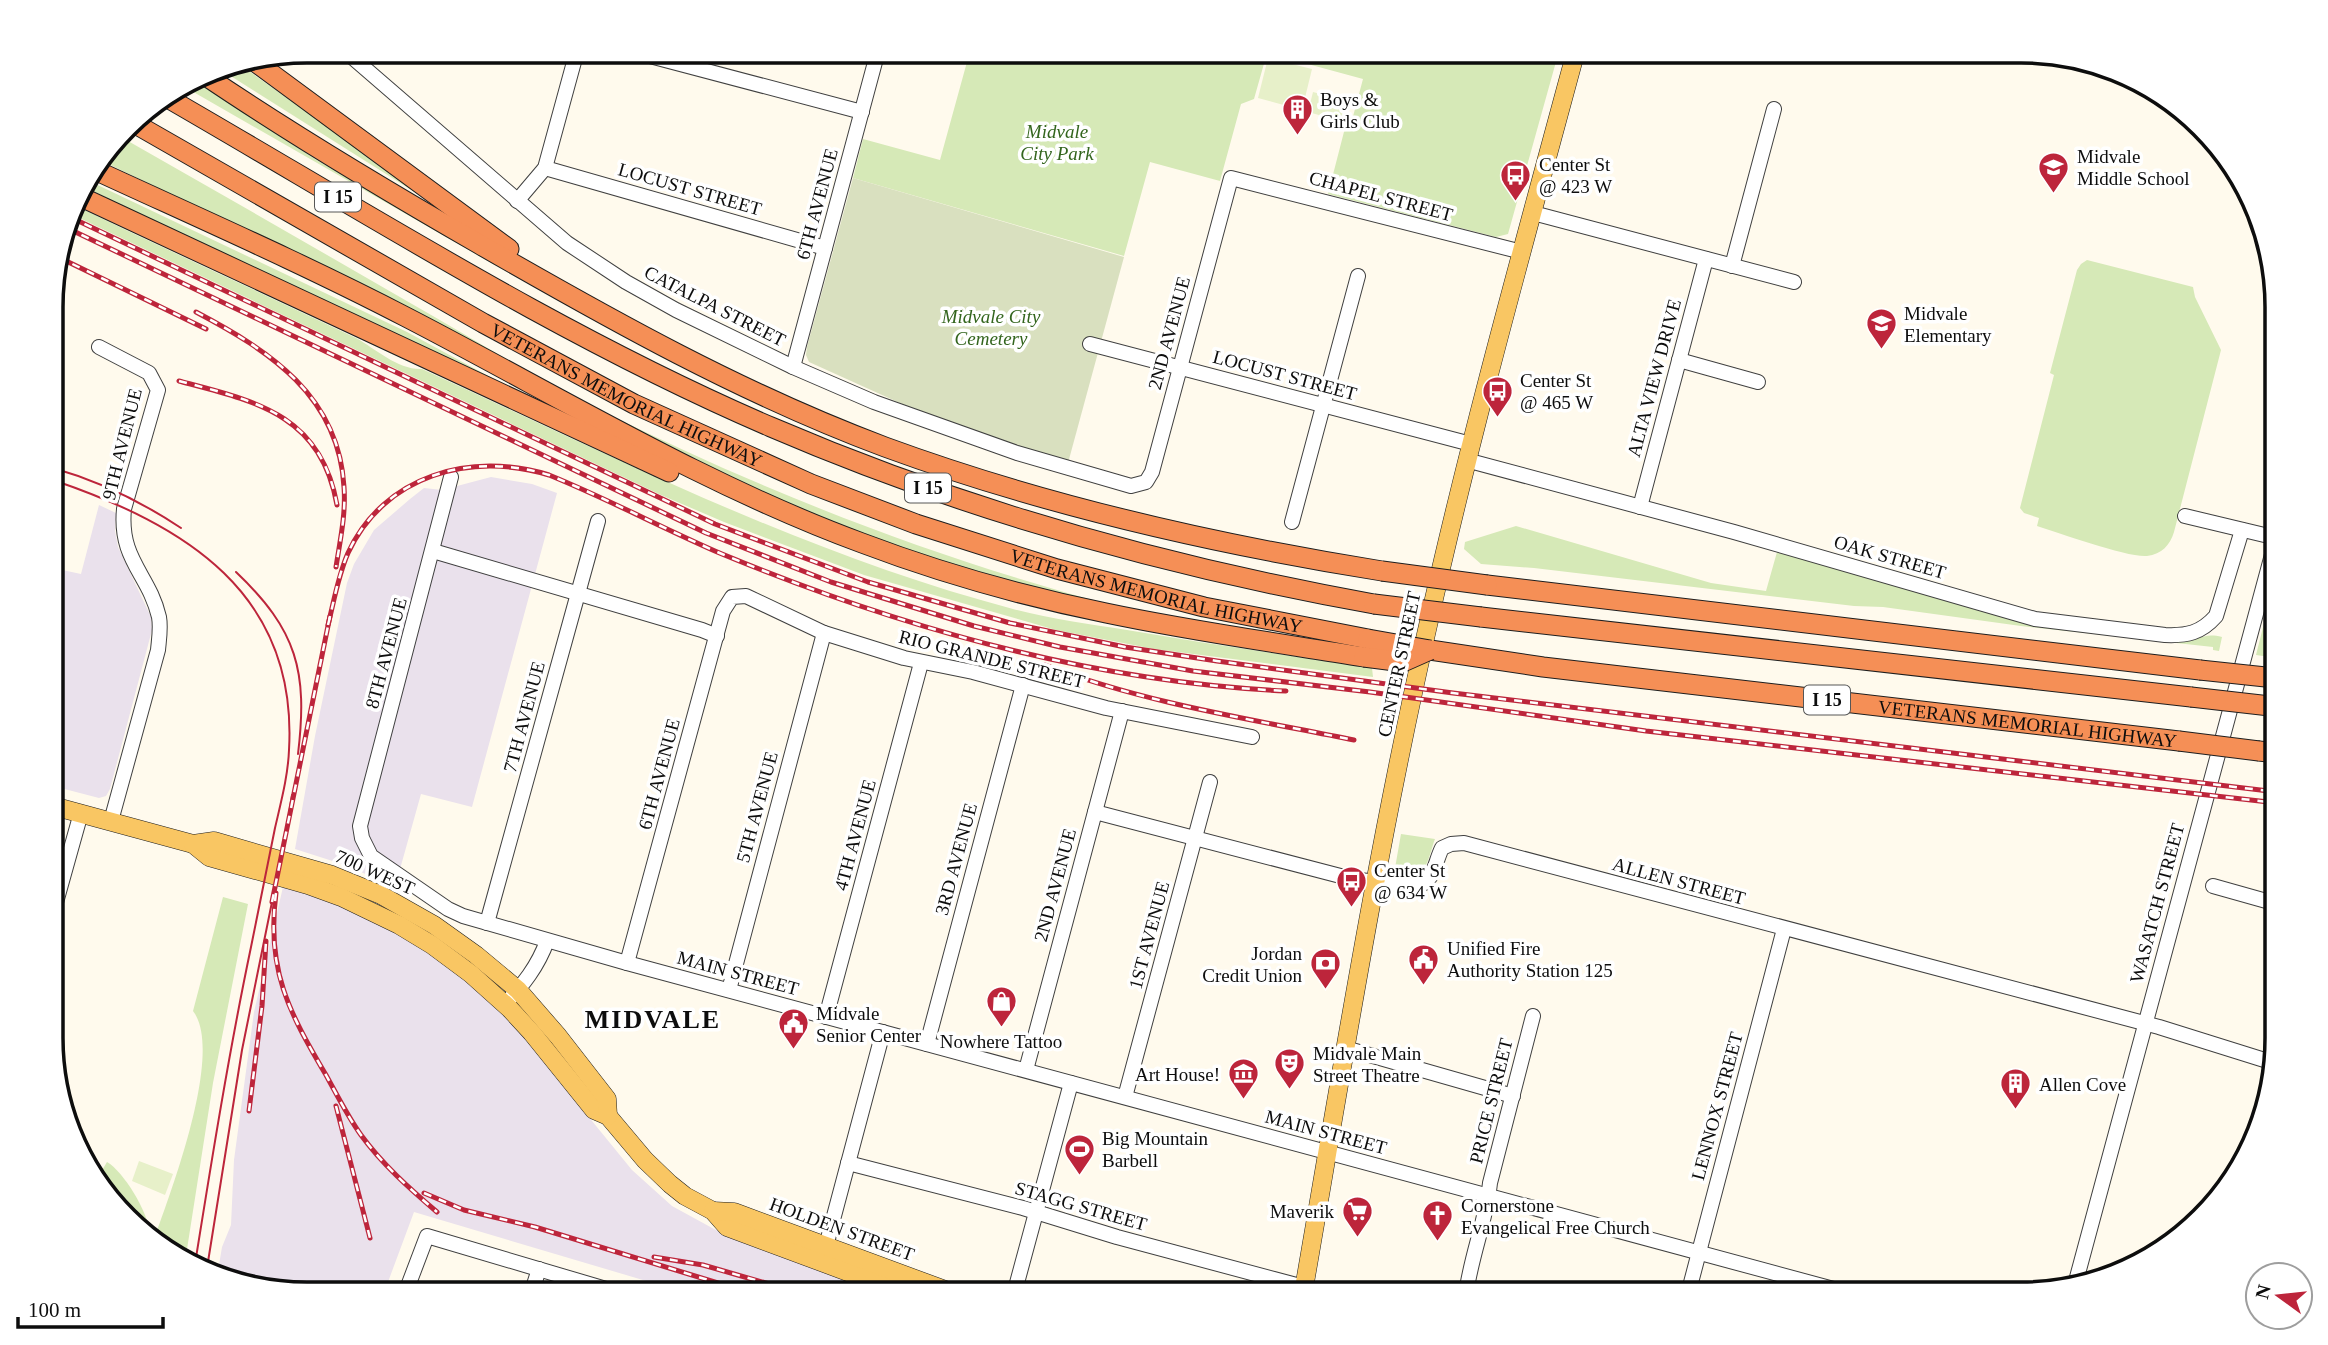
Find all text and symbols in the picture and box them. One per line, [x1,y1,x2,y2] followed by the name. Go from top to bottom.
[1320,89,1400,132] place label: Boys & Girls Club
[1280,93,1314,137] building icon: Boys & Girls Club
[1020,121,1094,164] park label: Midvale City Park
[792,146,842,262] street label: 6TH AVENUE
[2077,146,2189,189] place label: Midvale Middle School
[2037,150,2071,194] school or university icon: Midvale Middle School
[1539,154,1612,197] place label: Center St @ 423 W
[1499,158,1533,202] bus stop icon: Center St @ 423 W
[616,159,764,220] street label: LOCUST STREET
[1307,167,1455,225] street label: CHAPEL STREET
[315,182,361,212] road number: I 15
[641,261,789,351] street label: CATALPA STREET
[1144,274,1194,392] street label: 2ND AVENUE
[1623,297,1685,459] street label: ALTA VIEW DRIVE
[1904,303,1992,346] place label: Midvale Elementary
[941,306,1041,349] park label: Midvale City Cemetery
[1864,307,1898,351] school or university icon: Midvale Elementary
[487,319,766,471] street label: VETERANS MEMORIAL HIGHWAY
[1211,346,1360,404] street label: LOCUST STREET
[1520,370,1593,413] place label: Center St @ 465 W
[1480,374,1514,418] bus stop icon: Center St @ 465 W
[98,386,146,502] street label: 9TH AVENUE
[905,474,951,502] road number: I 15
[1832,531,1949,583] street label: OAK STREET
[1007,544,1304,637] street label: VETERANS MEMORIAL HIGHWAY
[1373,589,1425,739] street label: CENTER STREET
[361,595,411,711] street label: 8TH AVENUE
[897,626,1088,692] street label: RIO GRANDE STREET
[499,659,549,775] street label: 7TH AVENUE
[1804,686,1850,714] road number: I 15
[1877,696,2178,751] street label: VETERANS MEMORIAL HIGHWAY
[634,716,684,832] street label: 6TH AVENUE
[732,749,782,865] street label: 5TH AVENUE
[830,777,880,893] street label: 4TH AVENUE
[931,801,981,917] street label: 3RD AVENUE
[2126,821,2188,985] street label: WASATCH STREET
[1030,826,1080,944] street label: 2ND AVENUE
[332,845,418,899] street label: 700 WEST
[1610,853,1748,909] street label: ALLEN STREET
[1374,860,1447,903] place label: Center St @ 634 W
[1334,864,1368,908] bus stop icon: Center St @ 634 W
[1125,879,1173,991] street label: 1ST AVENUE
[1447,938,1613,981] place label: Unified Fire Authority Station 125
[1407,942,1441,986] public building icon: Unified Fire Authority Station 125
[1202,943,1302,986] place label: Jordan Credit Union
[675,947,802,999] street label: MAIN STREET
[1308,947,1342,991] bank icon: Jordan Credit Union
[984,985,1018,1029] shop icon: Nowhere Tattoo
[816,1003,922,1046] place label: Midvale Senior Center
[585,1005,721,1034] district label: MIDVALE
[776,1007,810,1051] public building icon: Midvale Senior Center
[1687,1029,1747,1182] street label: LENNOX STREET
[940,1031,1062,1052] place label: Nowhere Tattoo
[1465,1036,1517,1166] street label: PRICE STREET
[1313,1043,1422,1086] place label: Midvale Main Street Theatre
[1273,1047,1307,1091] theatre icon: Midvale Main Street Theatre
[1226,1057,1260,1101] museum icon: Art House!
[1135,1064,1220,1085] place label: Art House!
[1999,1067,2033,1111] building icon: Allen Cove
[2039,1074,2126,1095] place label: Allen Cove
[1263,1106,1390,1158] street label: MAIN STREET
[1102,1128,1209,1171] place label: Big Mountain Barbell
[1062,1132,1096,1176] sports icon: Big Mountain Barbell
[1013,1177,1150,1235] street label: STAGG STREET
[767,1193,918,1265] street label: HOLDEN STREET
[1340,1194,1374,1238] supermarket icon: Maverik
[1461,1195,1650,1238] place label: Cornerstone Evangelical Free Church
[1421,1199,1455,1243] church icon: Cornerstone Evangelical Free Church
[1270,1201,1334,1222] place label: Maverik
[2244,1261,2314,1331] north arrow
[2251,1282,2275,1301] text: N
[18,1286,163,1330] scale bar
[28,1298,81,1322] text: 100 m

